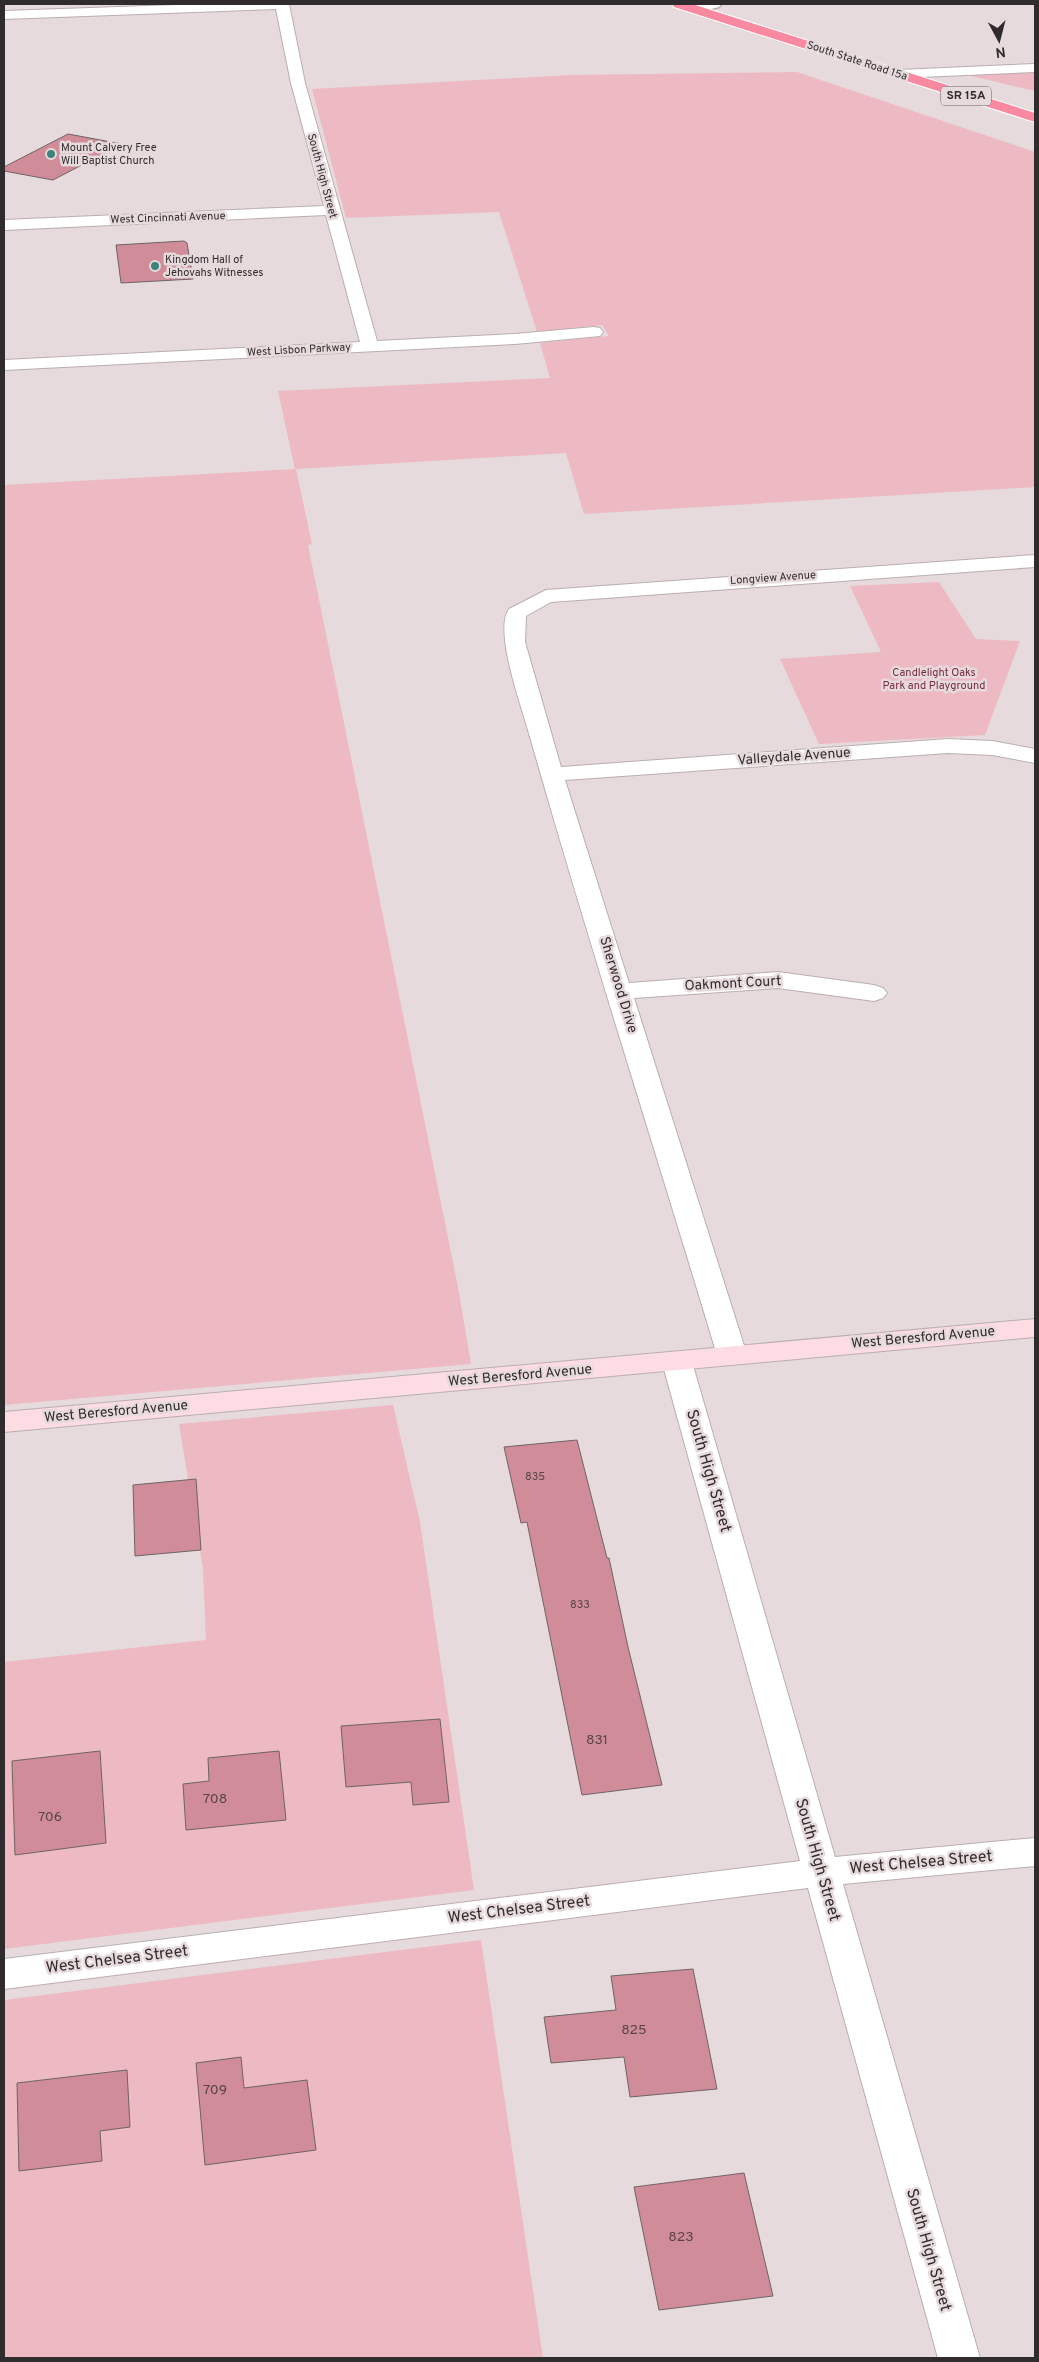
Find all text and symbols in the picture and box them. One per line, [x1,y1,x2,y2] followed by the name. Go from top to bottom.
[974,15,1024,65] north arrow
[805,38,909,84] street label: South State Road 15a
[994,42,1006,60] text: N
[941,86,991,105] road number: SR 15A
[304,132,340,220] street label: South High Street
[61,141,157,168] place label: Mount Calvery Free Will Baptist Church
[45,148,57,160] marker: Mount Calvery Free Will Baptist Church
[110,209,226,227] street label: West Cincinnati Avenue
[165,253,263,280] place label: Kingdom Hall of Jehovahs Witnesses
[149,260,161,272] marker: Kingdom Hall of Jehovahs Witnesses
[247,340,351,360] street label: West Lisbon Parkway
[730,568,816,588] street label: Longview Avenue
[883,666,985,693] park label: Candlelight Oaks Park and Playground
[737,745,851,769] street label: Valleydale Avenue
[595,935,641,1035] street label: Sherwood Drive
[684,973,782,995] street label: Oakmont Court
[850,1323,996,1353] street label: West Beresford Avenue
[447,1361,593,1391] street label: West Beresford Avenue
[43,1397,189,1427] street label: West Beresford Avenue
[681,1407,735,1535] street label: South High Street
[525,1470,545,1484] house number: 835
[570,1598,590,1612] house number: 833
[586,1732,608,1749] house number: 831
[203,1791,227,1808] house number: 708
[790,1796,844,1924] street label: South High Street
[38,1809,62,1826] house number: 706
[849,1847,993,1879] street label: West Chelsea Street
[447,1891,591,1929] street label: West Chelsea Street
[45,1941,189,1979] street label: West Chelsea Street
[621,2022,647,2039] house number: 825
[203,2082,227,2099] house number: 709
[901,2186,955,2314] street label: South High Street
[668,2229,694,2246] house number: 823

